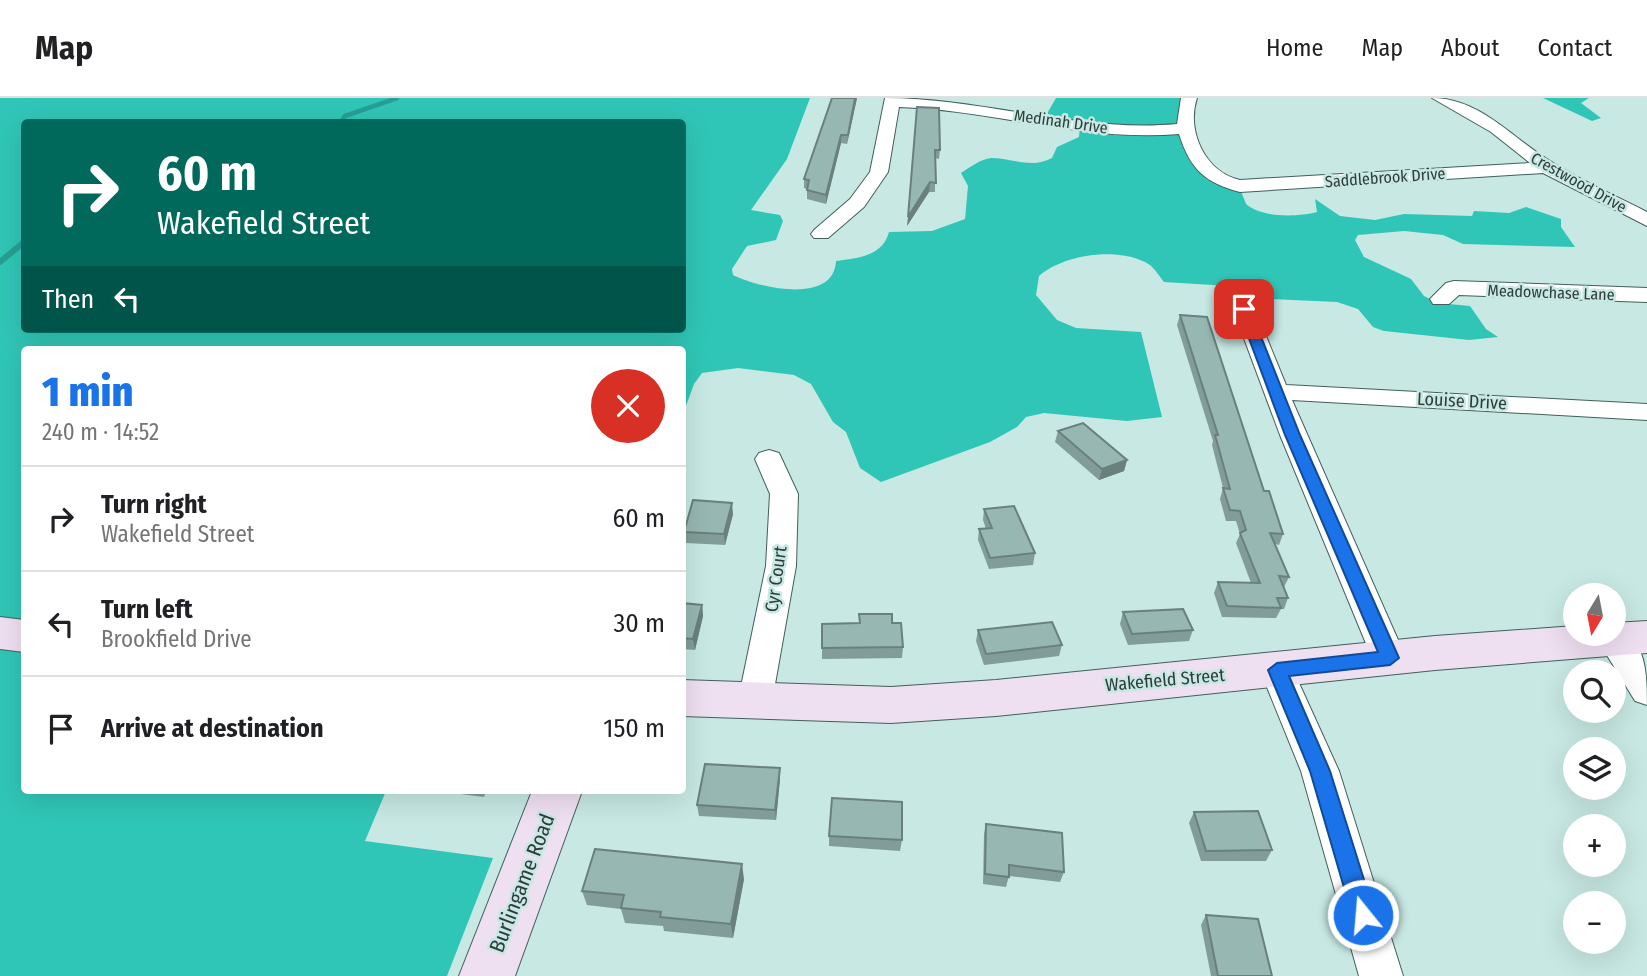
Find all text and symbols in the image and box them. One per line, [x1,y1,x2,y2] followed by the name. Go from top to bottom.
[35,28,93,68] text: Map
[1266,34,1323,62] text: Home
[1361,34,1403,62] text: Map
[1441,34,1499,62] text: About
[1537,34,1612,62] text: Contact
[1013,106,1109,137] street label: Medinah Drive
[157,144,257,203] text: 60 m
[42,147,133,238] icon: right
[1528,148,1630,217] street label: Crestwood Drive
[1324,164,1446,191] street label: Saddlebrook Drive
[157,204,370,242] text: Wakefield Street
[1214,279,1274,339] pin
[108,280,146,318] icon: left
[1487,281,1615,304] street label: Meadowchase Lane
[42,284,94,315] text: Then
[1225,290,1263,328] icon: arrive
[42,367,133,417] text: 1 min
[591,369,665,443] button: close
[1417,388,1508,414] street label: Louise Drive
[42,418,159,446] text: 240 m · 14:52
[101,489,207,520] text: Turn right
[42,500,80,538] icon: right
[612,503,665,534] text: 60 m
[101,520,254,548] text: Wakefield Street
[760,544,792,614] street label: Cyr Court
[1563,583,1626,646] north arrow
[1563,583,1626,954] map controls
[101,594,193,625] text: Turn left
[42,605,80,643] icon: left
[614,608,665,639] text: 30 m
[101,625,252,653] text: Brookfield Drive
[1563,660,1626,723] button: search
[1104,664,1226,696] street label: Wakefield Street
[42,710,80,748] icon: arrive
[101,713,324,744] text: Arrive at destination
[603,713,665,744] text: 150 m
[1563,737,1626,800] button: layers
[484,810,560,956] street label: Burlingame Road
[1563,814,1626,877] button: +
[1326,878,1400,952] position arrow
[1563,891,1626,954] button: −

